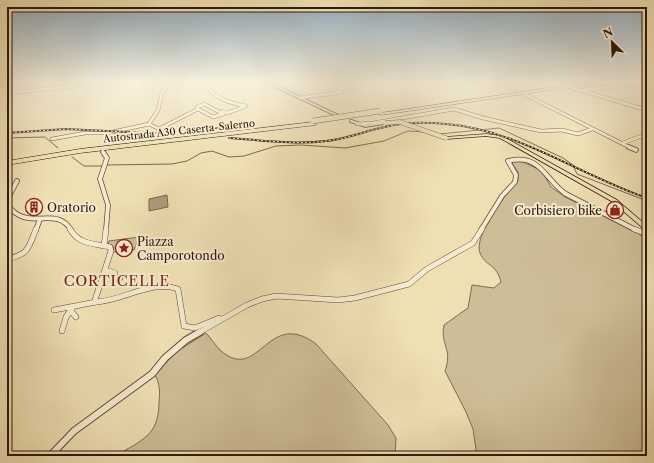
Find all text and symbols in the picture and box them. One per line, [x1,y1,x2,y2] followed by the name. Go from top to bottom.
[592,22,632,62] north arrow
[601,24,616,41] text: N
[101,117,256,146] street label: Autostrada A30 Caserta-Salerno
[24,197,44,217] building icon: Oratorio
[47,200,96,215] place label: Oratorio
[605,200,625,220] shop icon: Corbisiero bike
[514,203,602,218] place label: Corbisiero bike
[137,234,225,263] place label: Piazza Camporotondo
[114,238,134,258] place icon: Piazza Camporotondo
[64,272,170,290] district label: CORTICELLE

